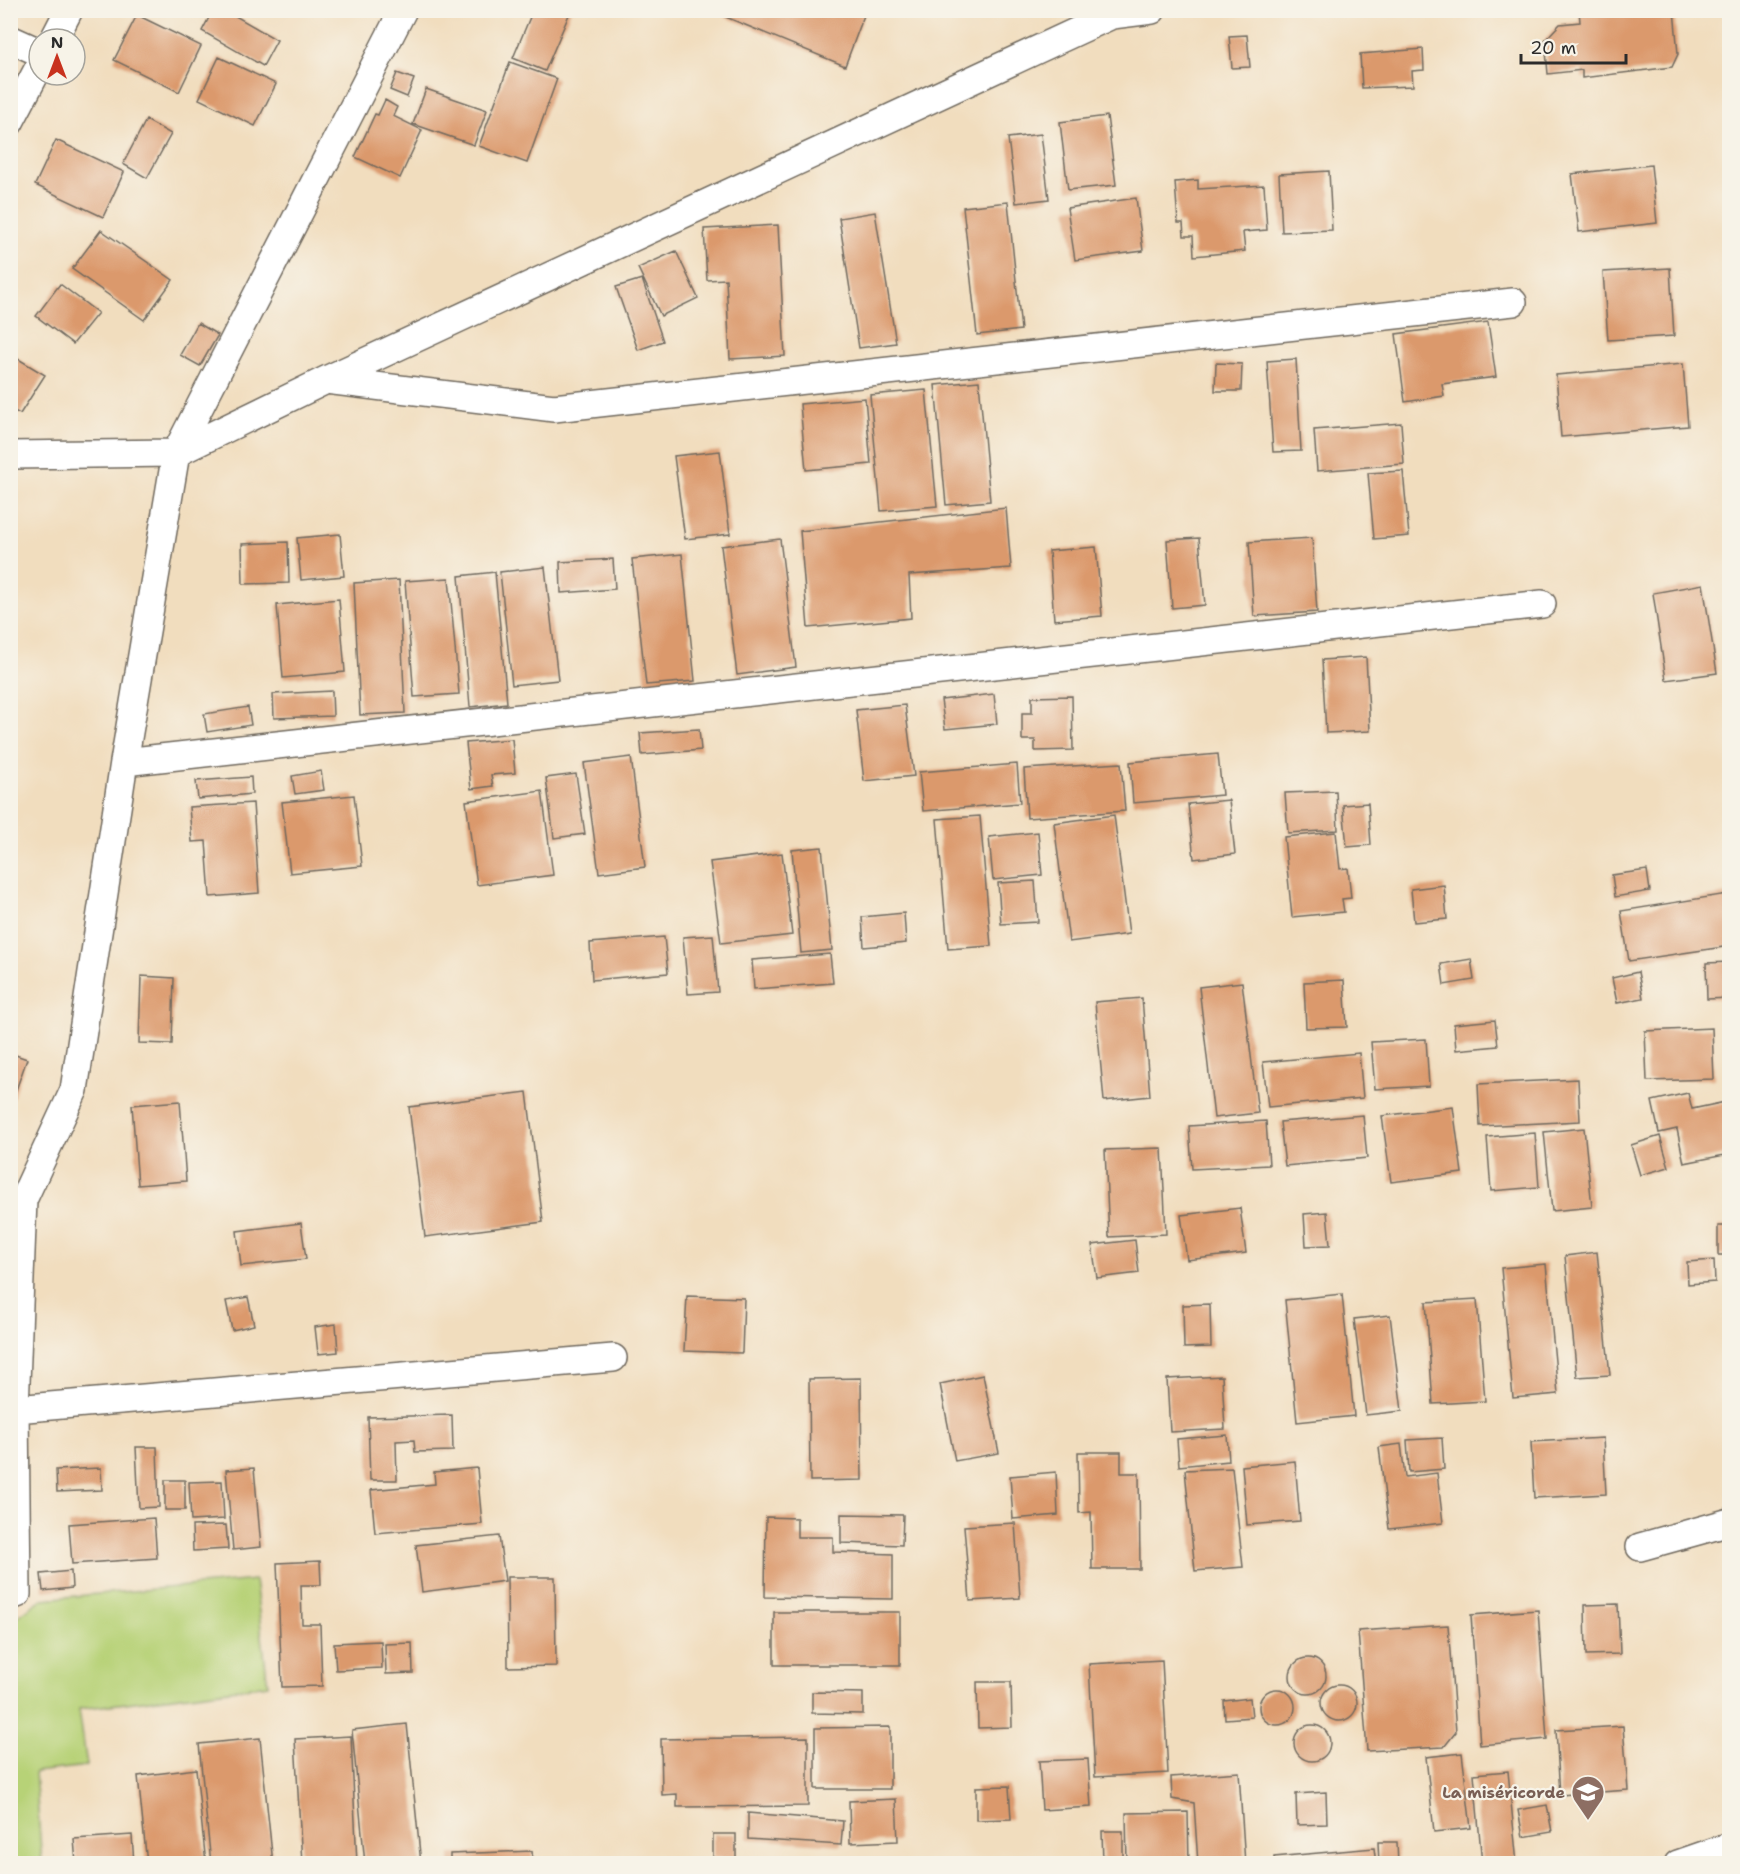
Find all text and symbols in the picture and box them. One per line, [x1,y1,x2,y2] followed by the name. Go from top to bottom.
[27,27,87,87] north arrow
[1521,27,1626,65] scale bar
[51,32,63,53] text: N
[1530,36,1576,60] text: 20 m
[1570,1774,1606,1821] school or university icon: La miséricorde
[1442,1782,1565,1803] place label: La miséricorde

